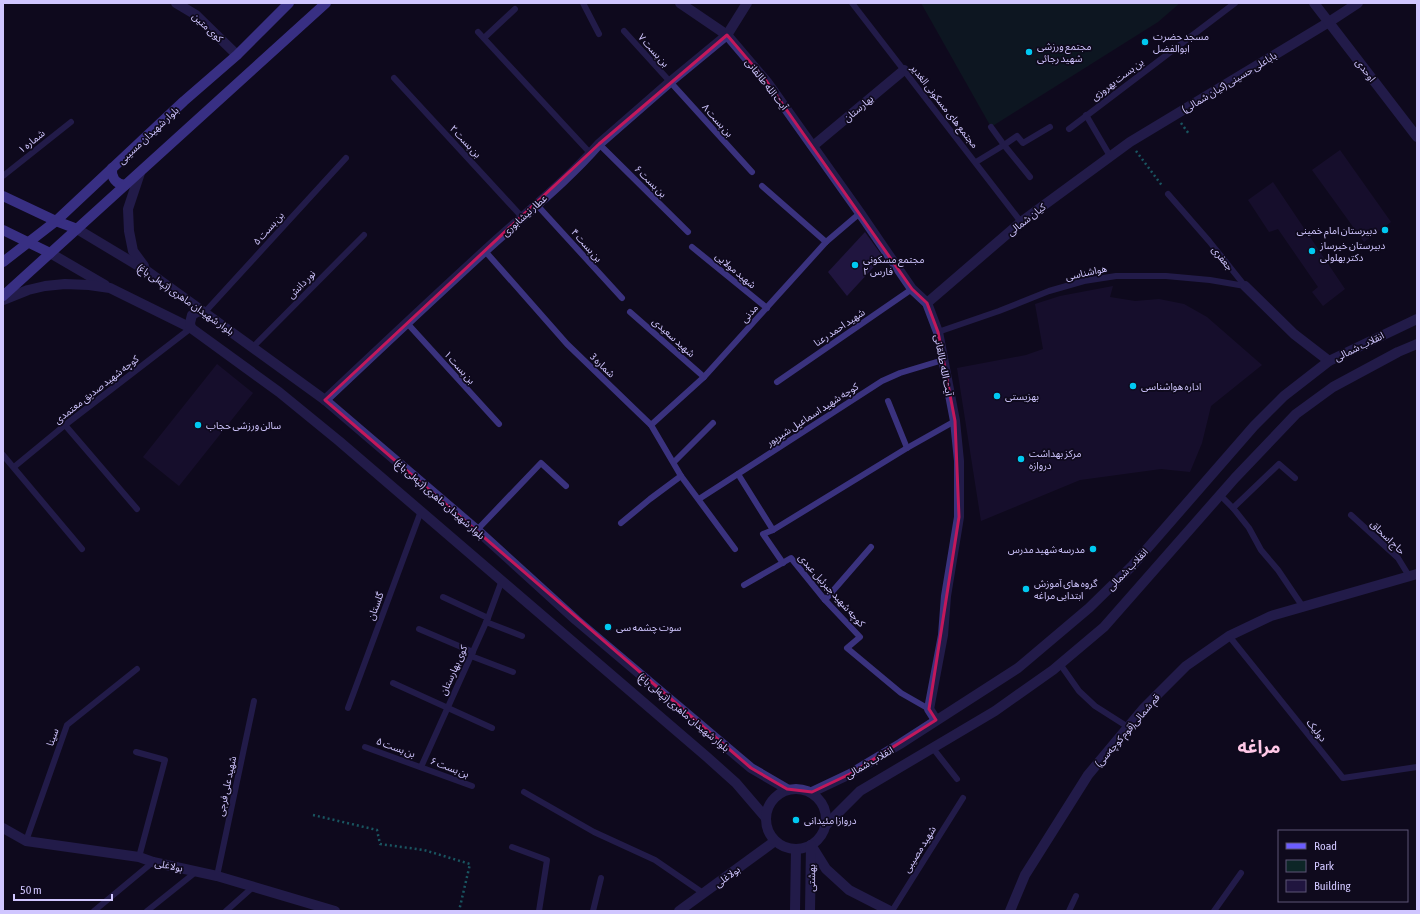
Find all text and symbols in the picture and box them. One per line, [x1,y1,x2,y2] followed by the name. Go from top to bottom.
[189,10,226,46] street label: کوی متین
[1153,31,1209,55] place label: مسجد حضرت ابوالفضل
[636,32,671,69] street label: بن بست ۷
[1140,37,1150,47] marker: مسجد حضرت ابوالفضل
[1037,41,1092,65] place label: مجتمع ورزشی شهید رجائی
[1024,47,1034,57] marker: مجتمع ورزشی شهید رجائی
[1180,50,1279,115] street label: باباعلی حسینی (کیان شمالی)
[743,56,791,113] street label: آیت الله طالقانی
[1089,56,1146,103] street label: بن بست بهروزی
[1353,57,1378,84] street label: اوحدی
[906,62,981,151] street label: مجتمع های مسکونی الغدیر
[841,93,876,125] street label: بهارستان
[700,102,735,139] street label: بن بست ۸
[116,104,182,167] street label: بلوار شهیدان مسیبی
[448,123,484,160] street label: بن بست ۲
[16,127,48,156] street label: شماره ۱
[632,163,669,200] street label: بن بست ۶
[500,192,550,239] street label: عطار نیشابوری
[1005,201,1048,238] street label: کیان شمالی
[251,209,286,247] street label: بن بست ۵
[1297,225,1377,239] place label: دبیرستان امام خمینی
[1380,225,1390,235] marker: دبیرستان امام خمینی
[569,227,604,264] street label: بن بست ۴
[1319,240,1385,264] place label: دبیرستان خیرساز دکتر بهلولی
[1209,244,1236,273] street label: جعفری
[1307,246,1317,256] marker: دبیرستان خیرساز دکتر بهلولی
[713,250,758,291] street label: شهید مولایی
[863,254,924,278] place label: مجتمع مسکونی فارس ۲
[850,260,860,270] marker: مجتمع مسکونی فارس ۲
[134,262,236,339] street label: بلوار شهیدان ماهری (تپه‌لی باغ)
[1064,263,1108,283] street label: هواشناسی
[285,268,318,301] street label: نور دانش
[738,302,760,325] street label: مدنی
[812,306,867,349] street label: شهید احمد رعنا
[650,316,697,359] street label: شهید سعیدی
[1333,330,1386,363] street label: انقلاب شمالی
[932,334,955,398] street label: آیت الله طالقانی
[442,349,477,386] street label: بن بست ۱
[587,351,617,381] street label: شماره 3
[52,353,142,427] street label: کوچه شهید صدیق معتمدی
[763,380,862,450] street label: کوچه شهید اسماعیل شیرپور
[1128,381,1138,391] marker: اداره هواشناسی
[1141,381,1201,393] place label: اداره هواشناسی
[992,391,1002,401] marker: بهزیستی
[1005,391,1039,403] place label: بهزیستی
[193,420,203,430] marker: سالن ورزشی حجاب
[206,420,281,432] place label: سالن ورزشی حجاب
[1029,448,1082,472] place label: مرکز بهداشت دروازه
[1016,454,1026,464] marker: مرکز بهداشت دروازه
[391,457,487,543] street label: بلوار شهیدان ماهری (تپه‌لی باغ)
[1367,518,1407,558] street label: حاج اسحاق
[1008,544,1085,556] place label: مدرسه شهید مدرس
[1088,544,1098,554] marker: مدرسه شهید مدرس
[1105,546,1150,593] street label: انقلاب شمالی
[795,552,868,630] street label: کوچه شهید جبرئیل عبدی
[1034,578,1098,602] place label: گروه های آموزش ابتدایی مراغه
[1021,584,1031,594] marker: گروه های آموزش ابتدایی مراغه
[365,590,386,622] street label: گلستان
[603,622,613,632] marker: سوت چشمه سی
[616,622,682,634] place label: سوت چشمه سی
[438,643,471,697] street label: کوی بهارستان
[635,671,732,755] street label: بلوار شهیدان ماهری (تپه‌لی باغ)
[1093,691,1165,771] street label: قم شمالی(قوم کوچه‌سی)
[1304,717,1329,744] street label: دولیک
[44,727,61,747] street label: سینا
[375,735,417,760] street label: بن بست ۵
[1237,736,1281,758] district label: مراغه
[843,744,895,781] street label: انقلاب شمالی
[215,755,239,817] street label: شهید علی فرجی
[429,755,471,780] street label: بن بست ۶
[791,815,801,825] marker: دروازا مئیدانی
[804,815,857,827] place label: دروازا مئیدانی
[901,824,938,875] street label: شهید مصیبی
[1278,830,1408,902] legend
[1314,839,1337,853] text: Road
[154,857,184,875] street label: بولاغلی
[1314,859,1335,873] text: Park
[712,863,743,890] street label: بولاغلی
[806,864,817,892] street label: بهشتی
[14,876,112,902] scale bar
[1314,879,1352,893] text: Building
[20,883,42,897] text: 50 m

